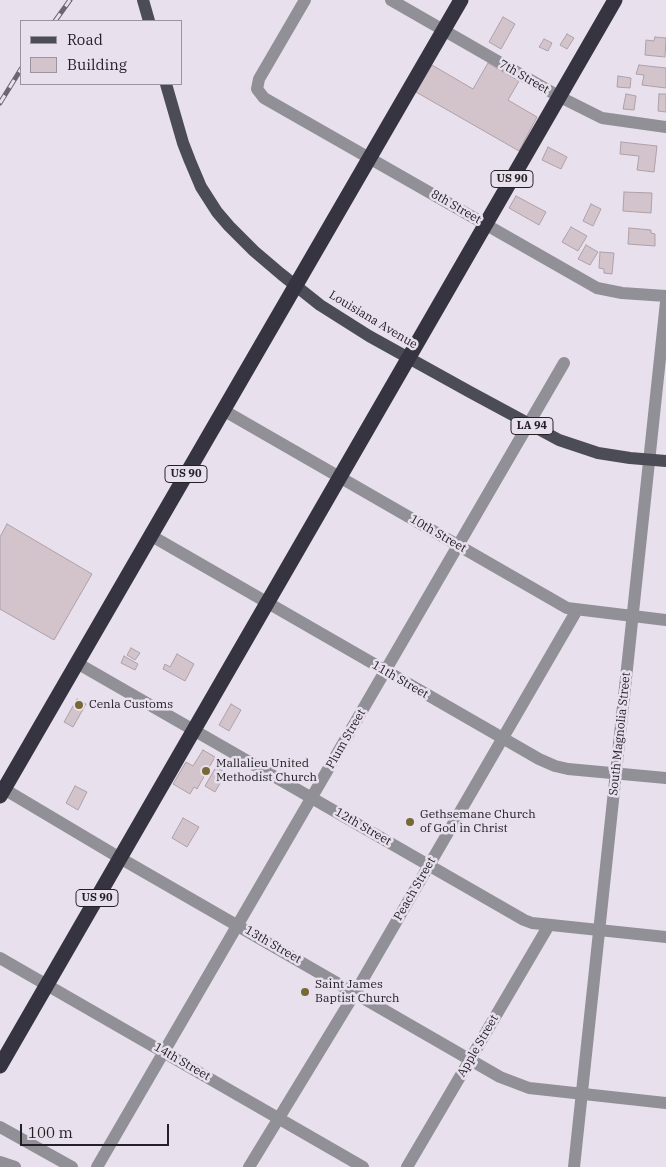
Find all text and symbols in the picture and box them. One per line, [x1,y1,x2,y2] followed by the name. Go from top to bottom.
[20,20,182,85] legend
[67,30,103,49] text: Road
[67,55,127,74] text: Building
[496,57,552,97] street label: 7th Street
[491,170,533,188] road number: US 90
[428,187,484,227] street label: 8th Street
[326,288,420,352] street label: Louisiana Avenue
[511,418,553,434] road number: LA 94
[165,466,207,482] road number: US 90
[407,512,469,556] street label: 10th Street
[369,658,431,702] street label: 11th Street
[606,672,634,796] street label: South Magnolia Street
[89,698,173,712] place label: Cenla Customs
[73,699,85,711] marker: Cenla Customs
[323,707,369,771] street label: Plum Street
[216,757,317,785] place label: Mallalieu United Methodist Church
[200,765,212,777] marker: Mallalieu United Methodist Church
[332,805,394,849] street label: 12th Street
[420,808,536,836] place label: Gethsemane Church of God in Christ
[404,816,416,828] marker: Gethsemane Church of God in Christ
[391,855,439,923] street label: Peach Street
[76,890,118,906] road number: US 90
[242,923,304,967] street label: 13th Street
[315,978,399,1006] place label: Saint James Baptist Church
[299,986,311,998] marker: Saint James Baptist Church
[454,1012,502,1080] street label: Apple Street
[151,1040,213,1084] street label: 14th Street
[22,1114,171,1146] scale bar
[28,1123,73,1142] text: 100 m

